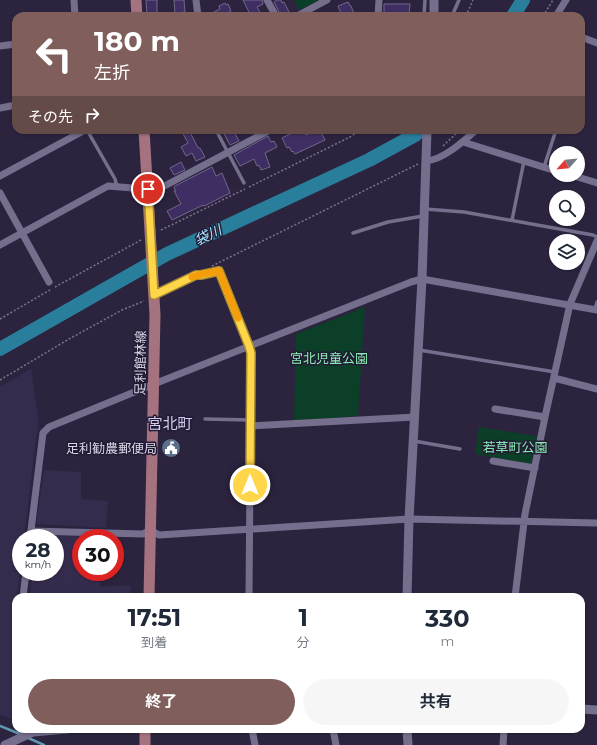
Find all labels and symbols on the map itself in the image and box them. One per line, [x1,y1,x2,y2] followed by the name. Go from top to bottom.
[549,146,585,182] north arrow
[131,172,165,206] pin
[192,220,226,249] water label: 袋川
[131,330,149,396] street label: 足利館林線
[290,350,368,366] park label: 宮北児童公園
[147,414,193,433] district label: 宮北町
[160,437,182,459] public building icon: 足利勧農郵便局
[482,439,548,455] park label: 若草町公園
[66,440,157,456] place label: 足利勧農郵便局
[229,464,271,506] position arrow
[72,529,124,581] speed limit sign: 30

